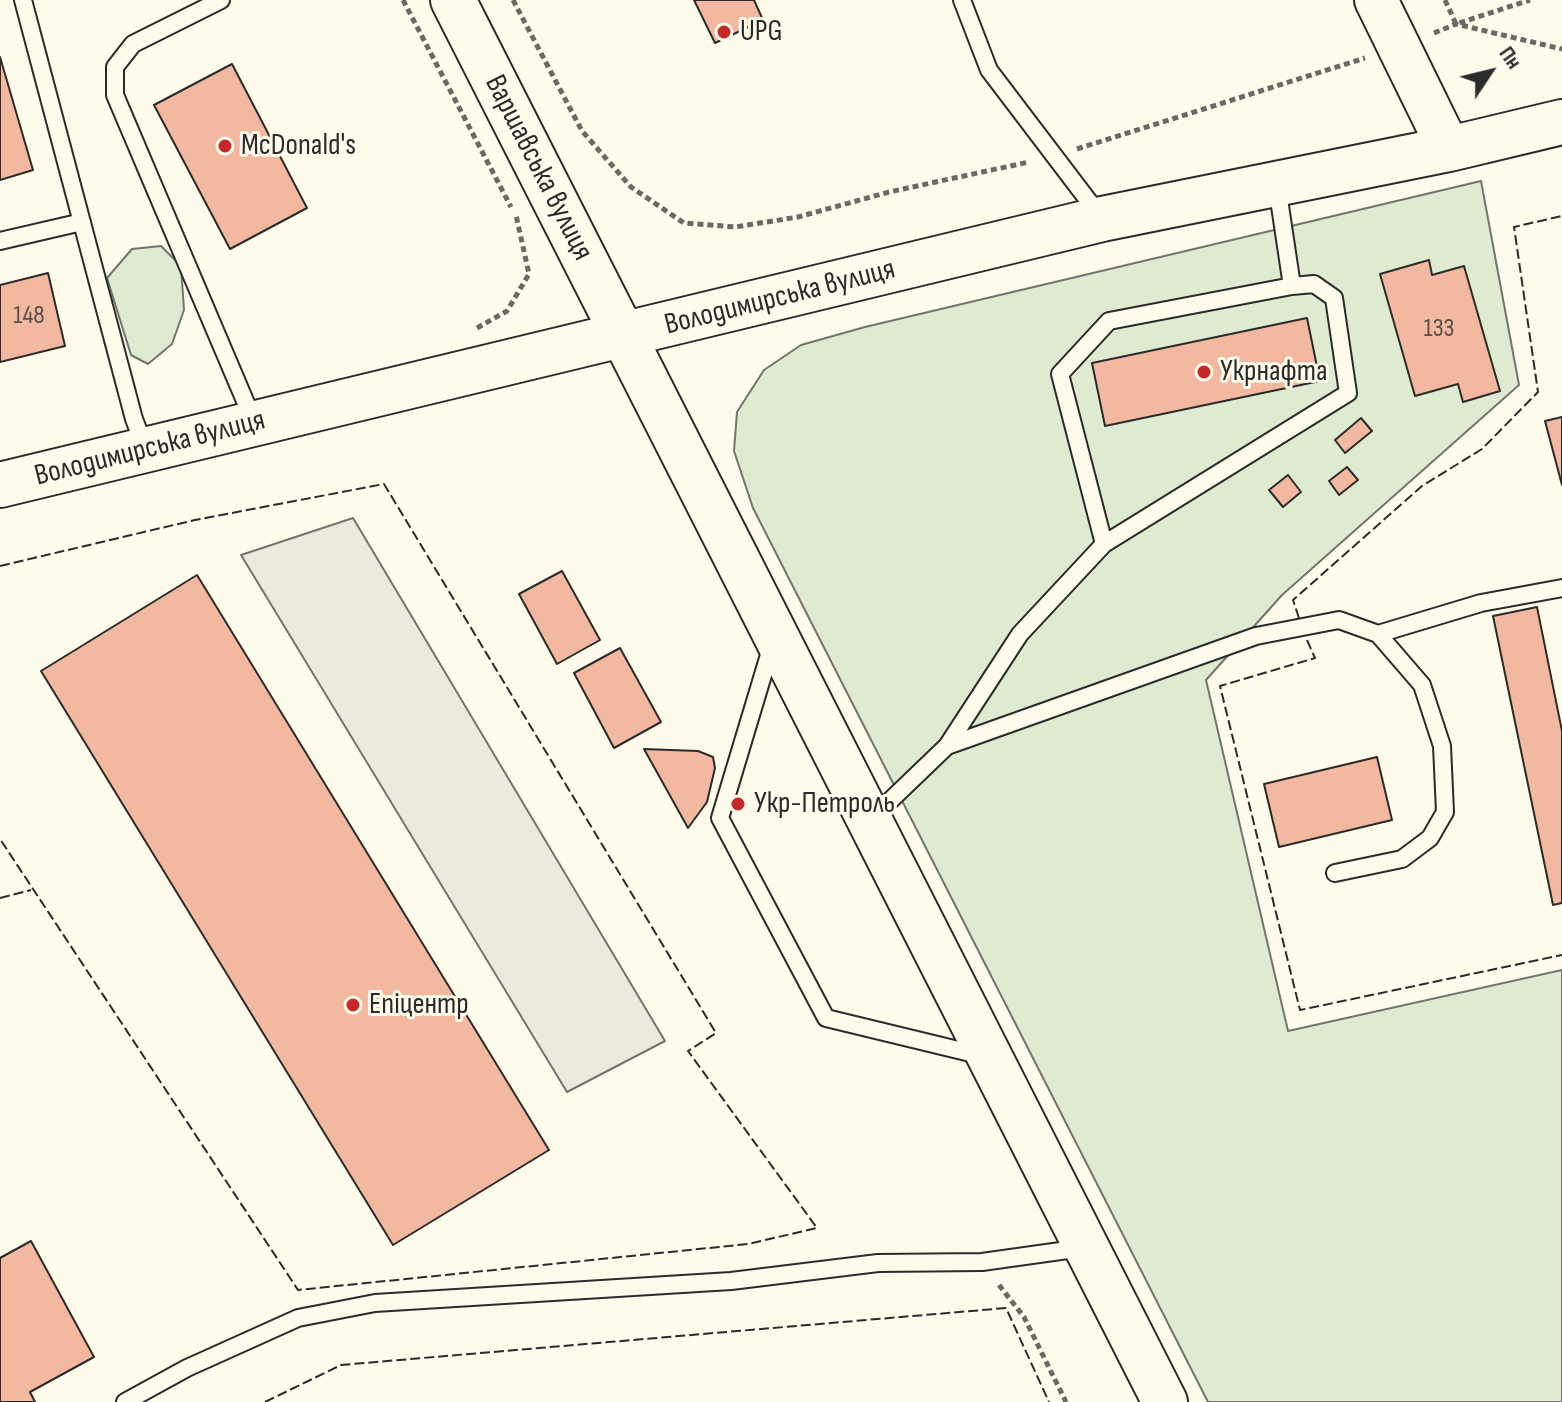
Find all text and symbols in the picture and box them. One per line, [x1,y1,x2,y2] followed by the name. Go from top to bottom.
[740,14,783,50] place label: UPG
[715,23,733,41] marker: UPG
[1450,32,1530,112] north arrow
[1493,41,1527,74] text: Пн
[476,69,600,267] street label: Варшавська вулиця
[241,128,356,164] place label: McDonald's
[216,137,234,155] marker: McDonald's
[661,252,899,344] street label: Володимирська вулиця
[13,300,45,332] house number: 148
[1424,313,1454,345] house number: 133
[1220,354,1328,390] place label: Укрнафта
[1195,363,1213,381] marker: Укрнафта
[31,403,269,495] street label: Володимирська вулиця
[754,786,895,822] place label: Укр-Петроль
[729,795,747,813] marker: Укр-Петроль
[369,987,469,1023] place label: Епіцентр
[344,996,362,1014] marker: Епіцентр

